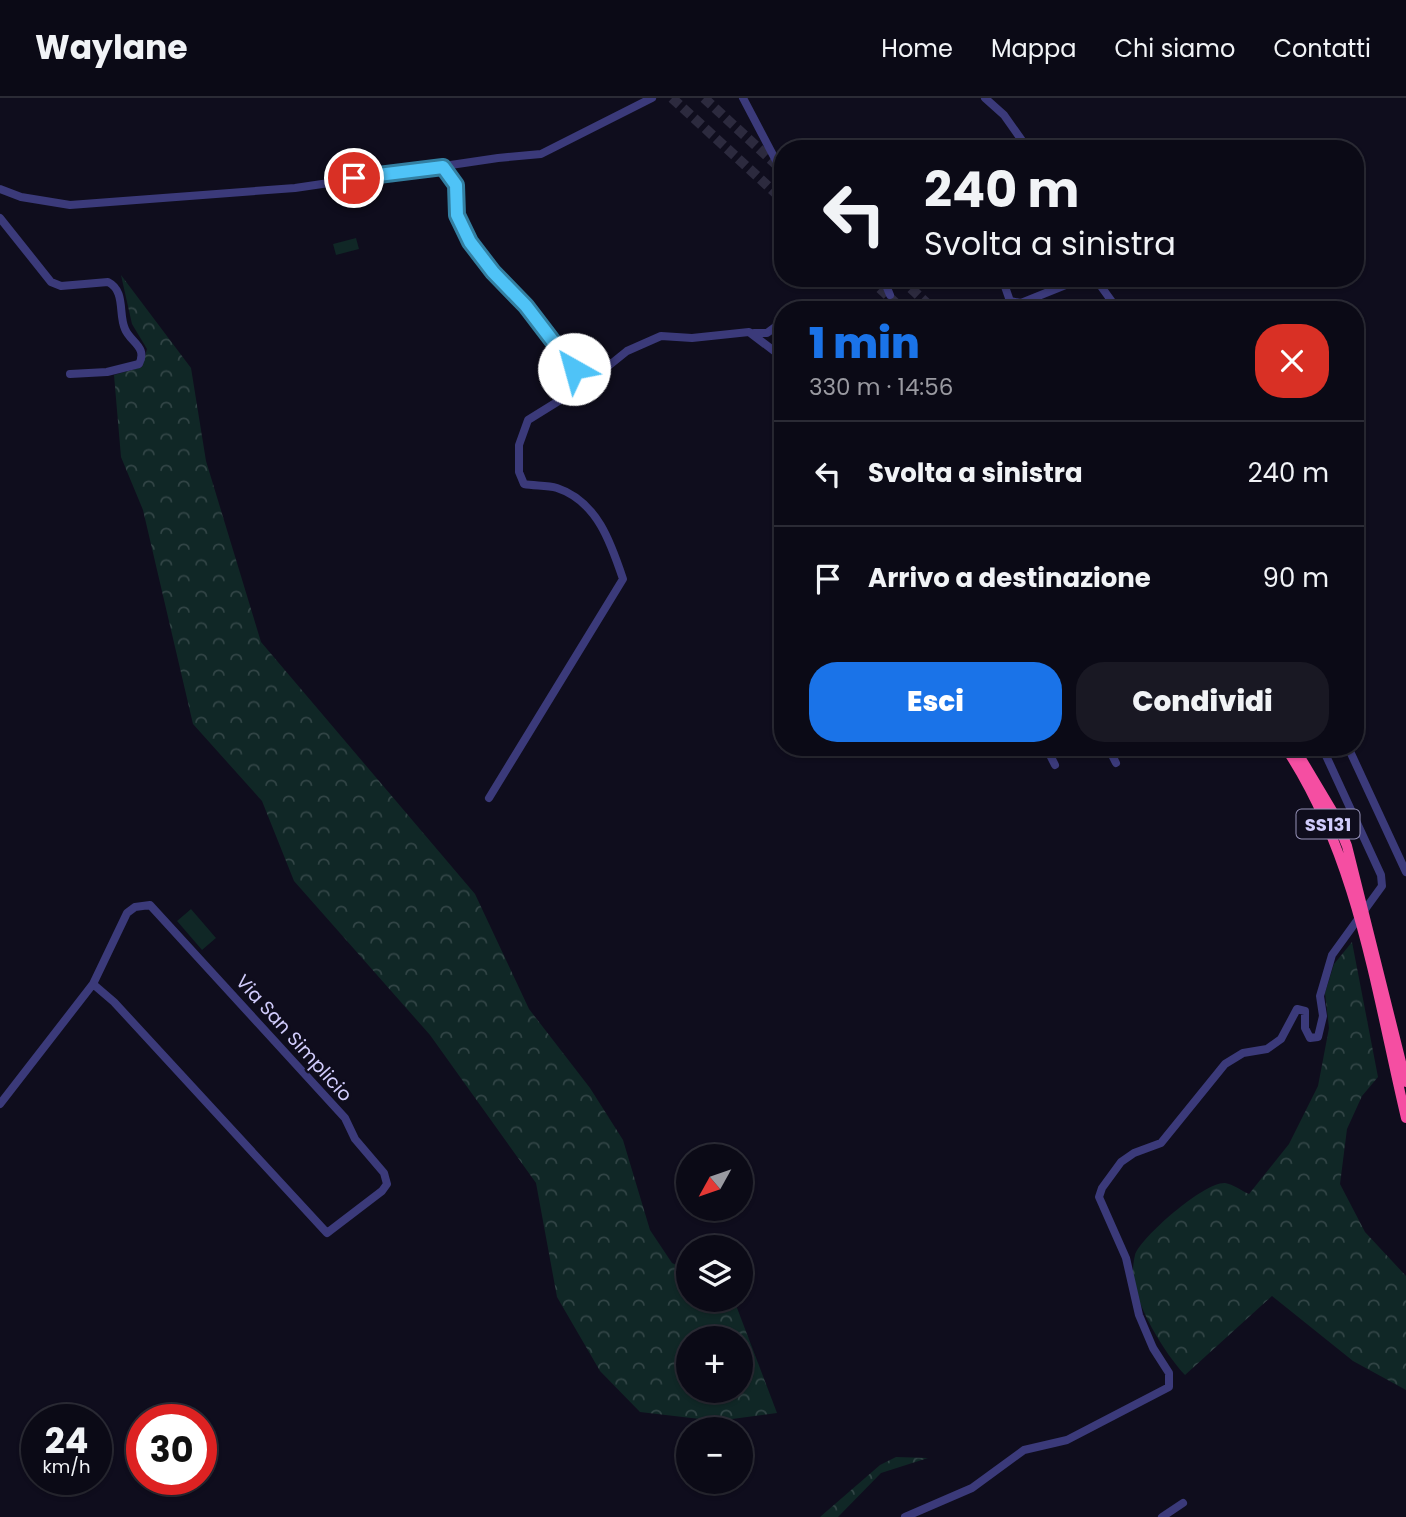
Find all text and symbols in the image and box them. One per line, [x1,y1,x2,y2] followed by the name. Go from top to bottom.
[35,24,188,71] text: Waylane
[881,32,953,65] text: Home
[991,32,1076,65] text: Mappa
[1114,32,1235,65] text: Chi siamo
[1273,32,1371,65] text: Contatti
[324,148,384,208] pin
[924,156,1079,224] text: 240 m
[335,159,373,197] icon: arrive
[809,168,900,259] icon: left
[924,221,1176,266] text: Svolta a sinistra
[809,314,920,373] text: 1 min
[1255,324,1329,398] button: close
[537,332,611,406] position arrow
[809,371,953,403] text: 330 m · 14:56
[809,455,847,493] icon: left
[868,455,1083,491] text: Svolta a sinistra
[1248,455,1329,491] text: 240 m
[809,560,847,598] icon: arrive
[868,560,1151,596] text: Arrivo a destinazione
[1263,560,1329,596] text: 90 m
[809,662,1062,742] button: Esci
[1076,662,1329,742] button: Condividi
[1296,810,1360,838] road number: SS131
[230,969,358,1107] street label: Via San Simplicio
[676,1144,752,1222] north arrow
[676,1144,753,1494] map controls
[676,1235,753,1312] button: layers
[676,1326,753,1403] button: +
[126,1404,217,1495] speed limit sign: 30
[45,1416,88,1465] text: 24
[676,1417,753,1494] button: −
[43,1454,90,1479] text: km/h

